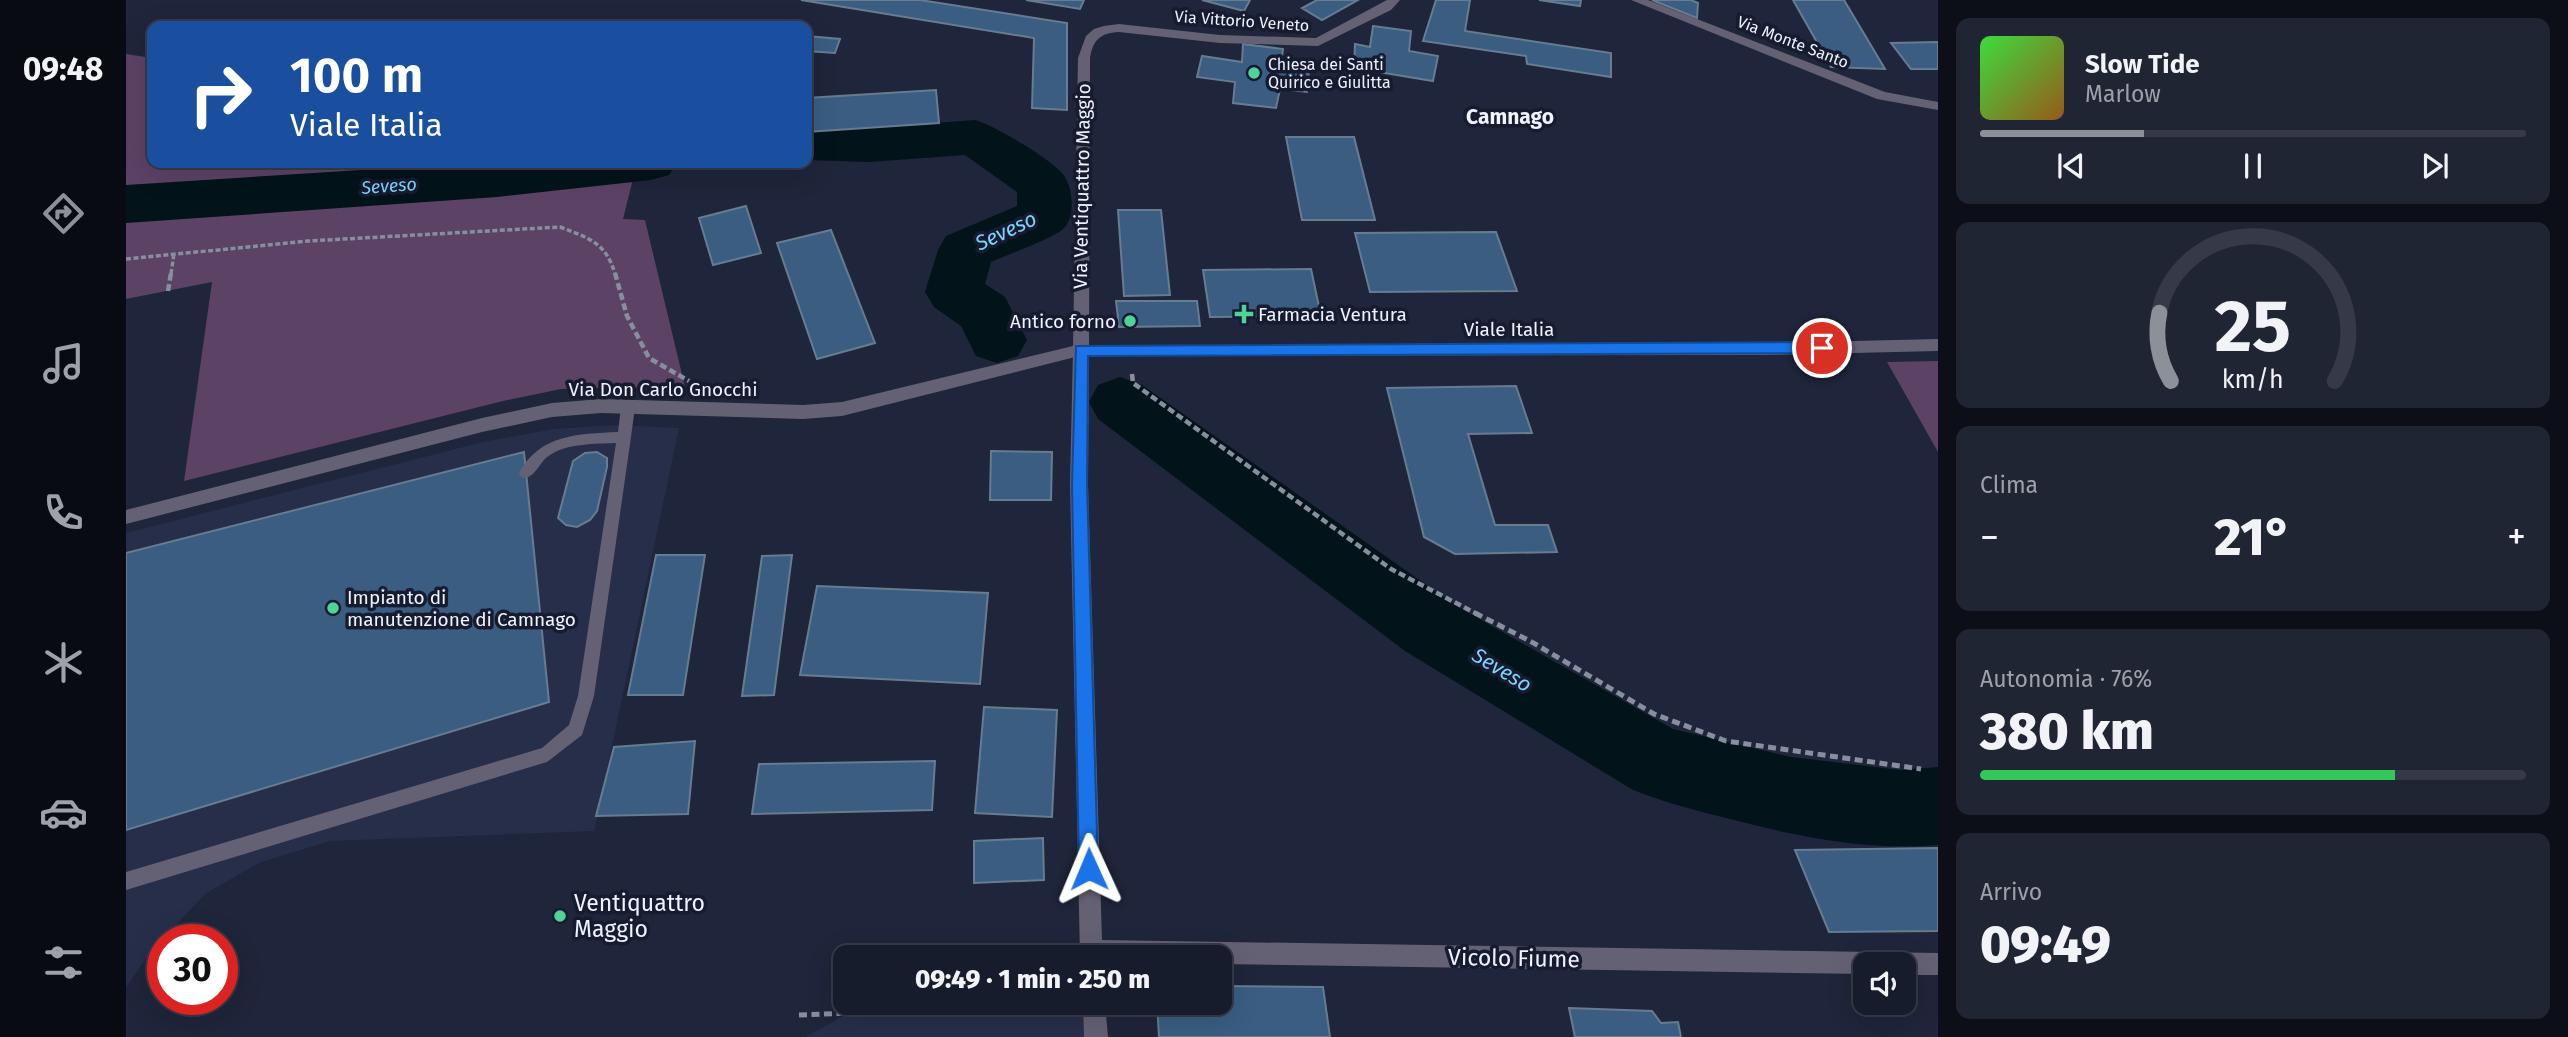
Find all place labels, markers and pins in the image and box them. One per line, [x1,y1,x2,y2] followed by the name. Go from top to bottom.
[1268,55,1391,92] place label: Chiesa dei Santi Quirico e Giulitta
[1246,65,1262,81] marker: Chiesa dei Santi Quirico e Giulitta
[1258,303,1407,326] place label: Farmacia Ventura
[1236,306,1252,322] marker: Farmacia Ventura
[1010,310,1116,333] place label: Antico forno
[1122,313,1138,329] marker: Antico forno
[1792,318,1852,378] pin
[347,586,576,631] place label: Impianto di manutenzione di Camnago
[325,600,341,616] marker: Impianto di manutenzione di Camnago
[574,889,705,943] place label: Ventiquattro Maggio
[552,908,568,924] marker: Ventiquattro Maggio

